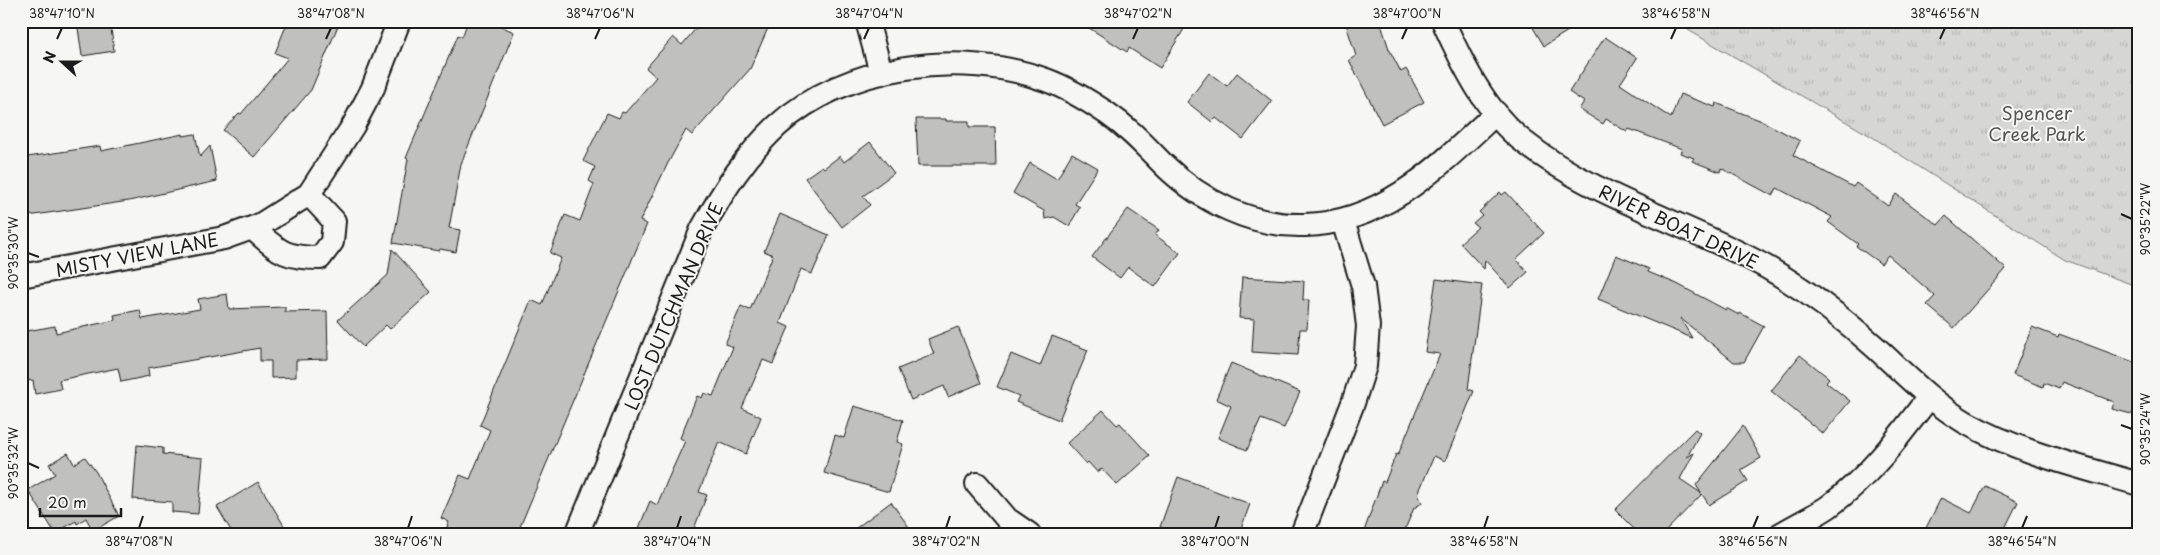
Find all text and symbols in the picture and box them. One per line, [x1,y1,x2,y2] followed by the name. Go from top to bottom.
[29,4,95,22] text: 38°47'10"N
[297,4,365,22] text: 38°47'08"N
[566,4,634,22] text: 38°47'06"N
[835,4,903,22] text: 38°47'04"N
[1104,4,1172,22] text: 38°47'02"N
[1372,4,1442,22] text: 38°47'00"N
[1642,4,1710,22] text: 38°46'58"N
[1910,4,1980,22] text: 38°46'56"N
[38,38,88,88] north arrow
[38,48,61,66] text: N
[1988,99,2086,147] park label: Spencer Creek Park
[1595,177,1763,275] street label: RIVER BOAT DRIVE
[2136,182,2154,255] text: 90°35'22"W
[617,198,729,414] street label: LOST DUTCHMAN DRIVE
[4,216,22,289] text: 90°35'30"W
[53,225,221,283] street label: MISTY VIEW LANE
[2136,392,2154,465] text: 90°35'24"W
[4,426,22,499] text: 90°35'32"W
[40,485,121,517] scale bar
[48,490,87,513] text: 20 m
[105,532,173,550] text: 38°47'08"N
[374,532,442,550] text: 38°47'06"N
[643,532,711,550] text: 38°47'04"N
[912,532,980,550] text: 38°47'02"N
[1180,532,1250,550] text: 38°47'00"N
[1450,532,1518,550] text: 38°46'58"N
[1718,532,1788,550] text: 38°46'56"N
[1987,532,2057,550] text: 38°46'54"N

